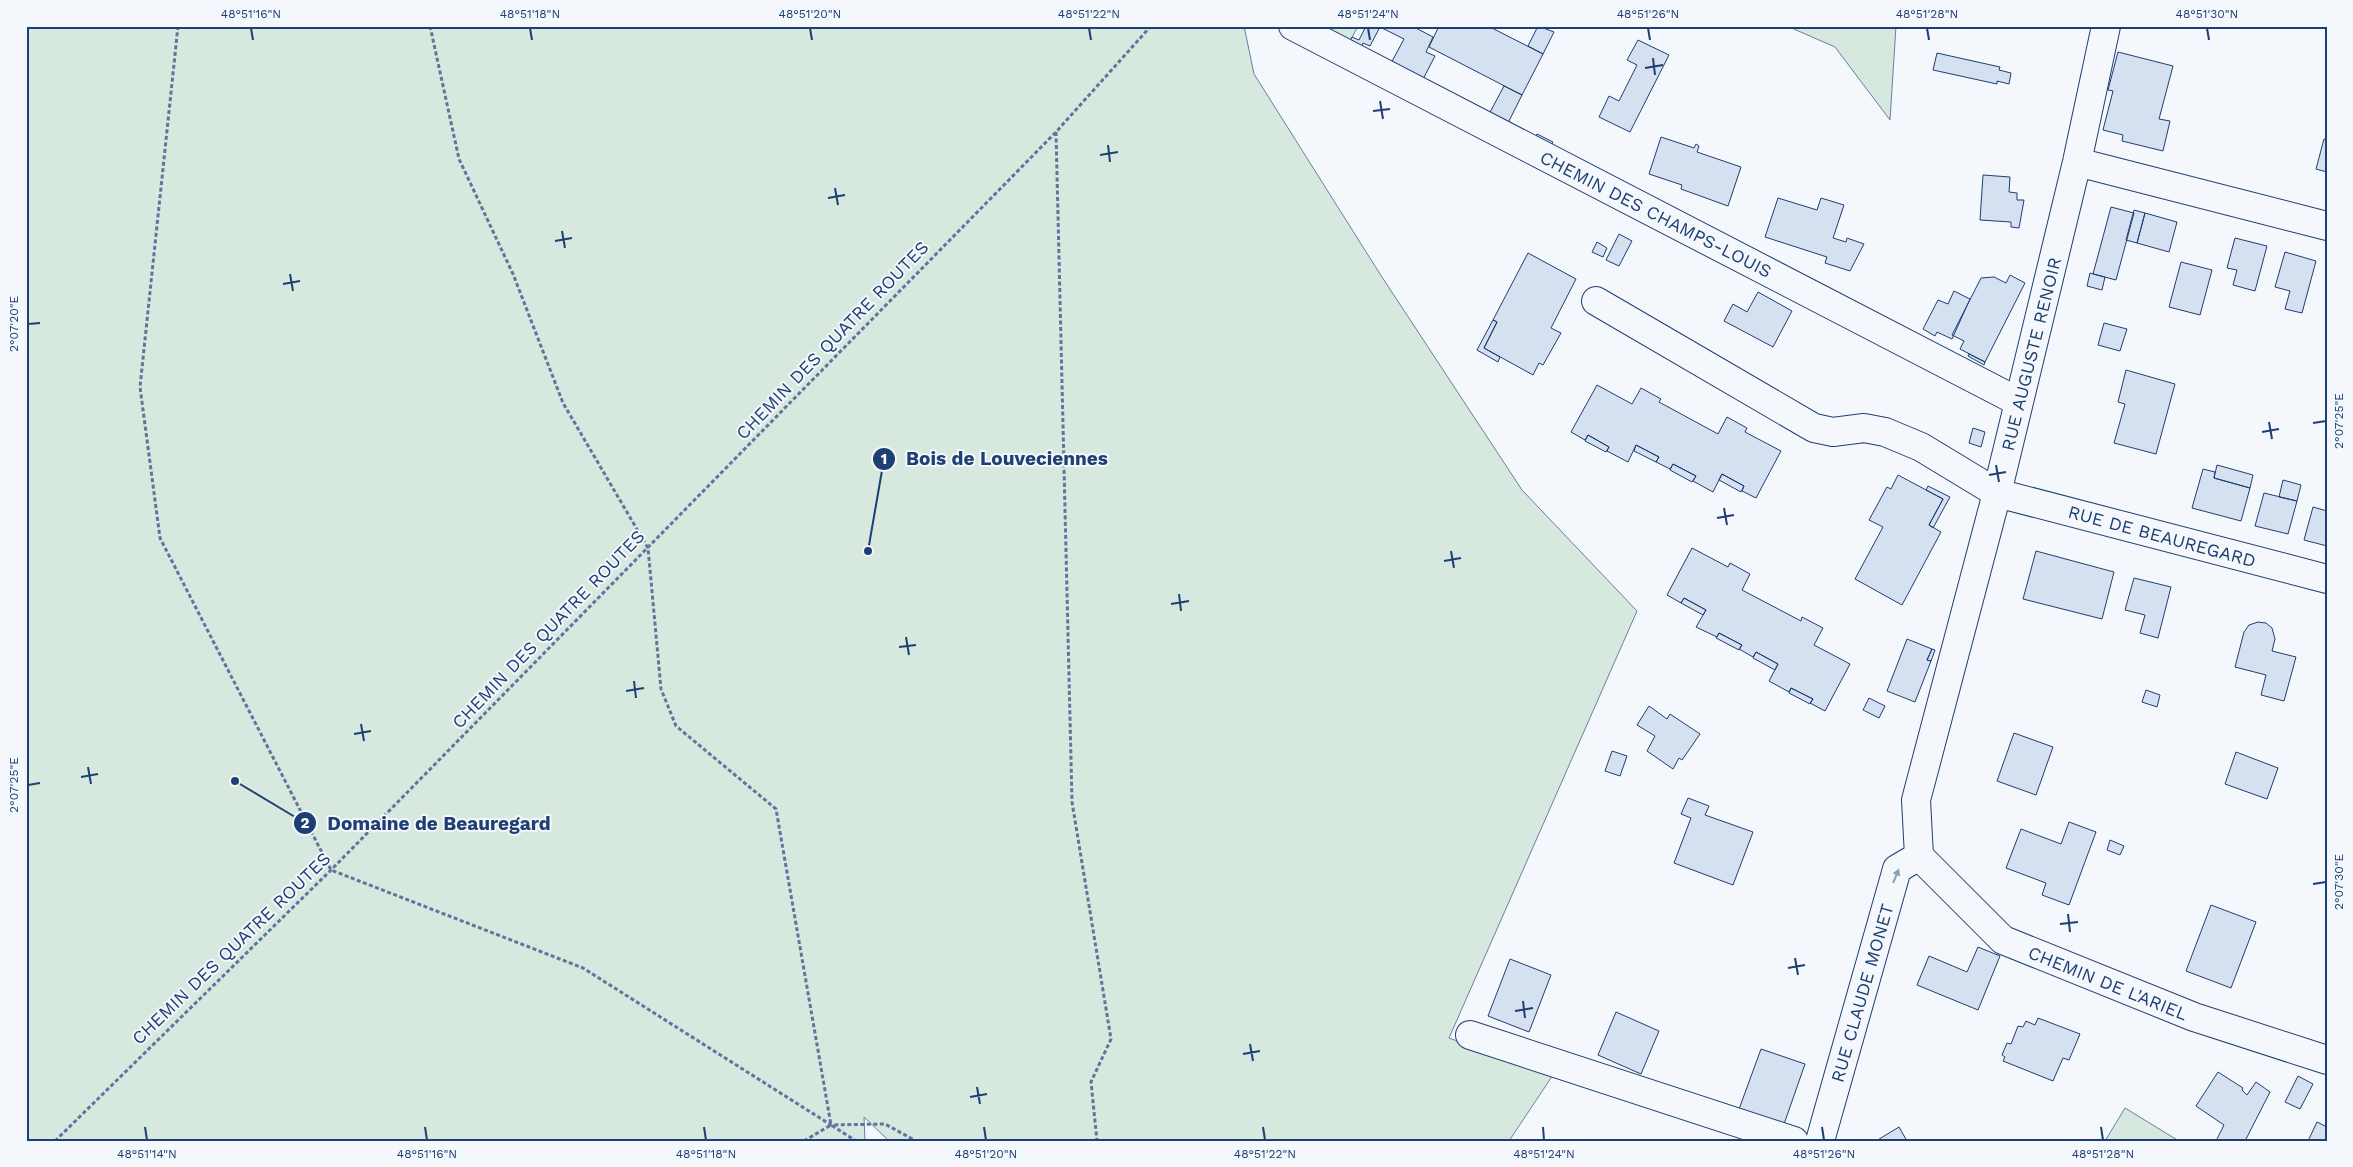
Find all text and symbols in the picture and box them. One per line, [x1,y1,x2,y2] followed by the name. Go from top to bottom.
[221,7,281,21] text: 48°51'16"N
[500,7,560,21] text: 48°51'18"N
[779,7,841,21] text: 48°51'20"N
[1058,7,1120,21] text: 48°51'22"N
[1337,7,1399,21] text: 48°51'24"N
[1617,7,1679,21] text: 48°51'26"N
[1896,7,1958,21] text: 48°51'28"N
[2176,7,2238,21] text: 48°51'30"N
[1537,146,1775,282] street label: CHEMIN DES CHAMPS-LOUIS
[731,236,933,444] street label: CHEMIN DES QUATRE ROUTES
[1997,255,2065,453] street label: RUE AUGUSTE RENOIR
[7,296,21,352] text: 2°07'20"E
[2332,393,2346,449] text: 2°07'25"E
[871,442,1118,476] callout: Bois de Louveciennes
[906,447,1108,470] text: Bois de Louveciennes
[881,450,887,468] text: 1
[2066,501,2258,571] street label: RUE DE BEAUREGARD
[447,525,649,733] street label: CHEMIN DES QUATRE ROUTES
[7,757,21,813] text: 2°07'25"E
[292,806,561,840] callout: Domaine de Beauregard
[327,812,551,835] text: Domaine de Beauregard
[301,814,310,832] text: 2
[127,847,335,1049] street label: CHEMIN DES QUATRE ROUTES
[2332,854,2346,910] text: 2°07'30"E
[1892,868,1900,883] one-way arrow
[1826,901,1898,1085] street label: RUE CLAUDE MONET
[2025,941,2191,1025] street label: CHEMIN DE L'ARIEL
[117,1147,177,1161] text: 48°51'14"N
[397,1147,457,1161] text: 48°51'16"N
[676,1147,736,1161] text: 48°51'18"N
[955,1147,1017,1161] text: 48°51'20"N
[1234,1147,1296,1161] text: 48°51'22"N
[1513,1147,1575,1161] text: 48°51'24"N
[1793,1147,1855,1161] text: 48°51'26"N
[2072,1147,2134,1161] text: 48°51'28"N

